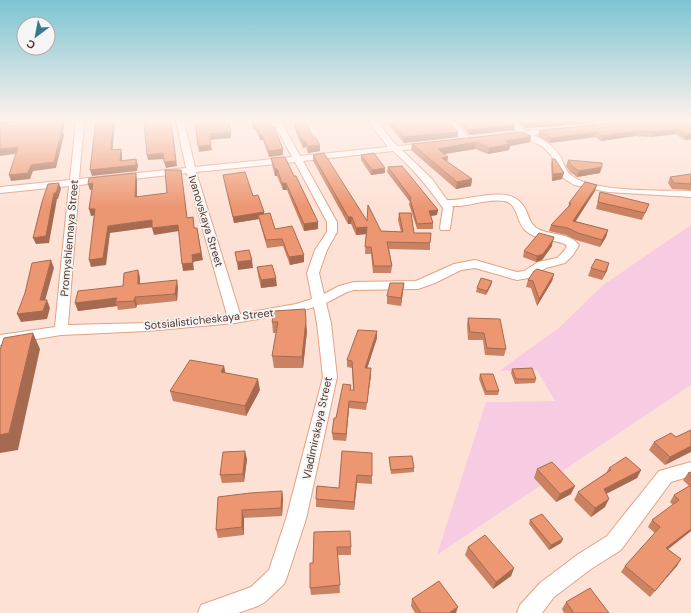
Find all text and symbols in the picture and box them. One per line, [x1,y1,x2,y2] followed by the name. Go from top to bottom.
[16,16,56,56] north arrow
[24,36,38,53] text: С
[185,174,227,268] street label: Ivanovskaya Street
[57,179,81,297] street label: Promyshlennaya Street
[144,305,274,333] street label: Sotsialisticheskaya Street
[299,375,335,481] street label: Vladimirskaya Street

